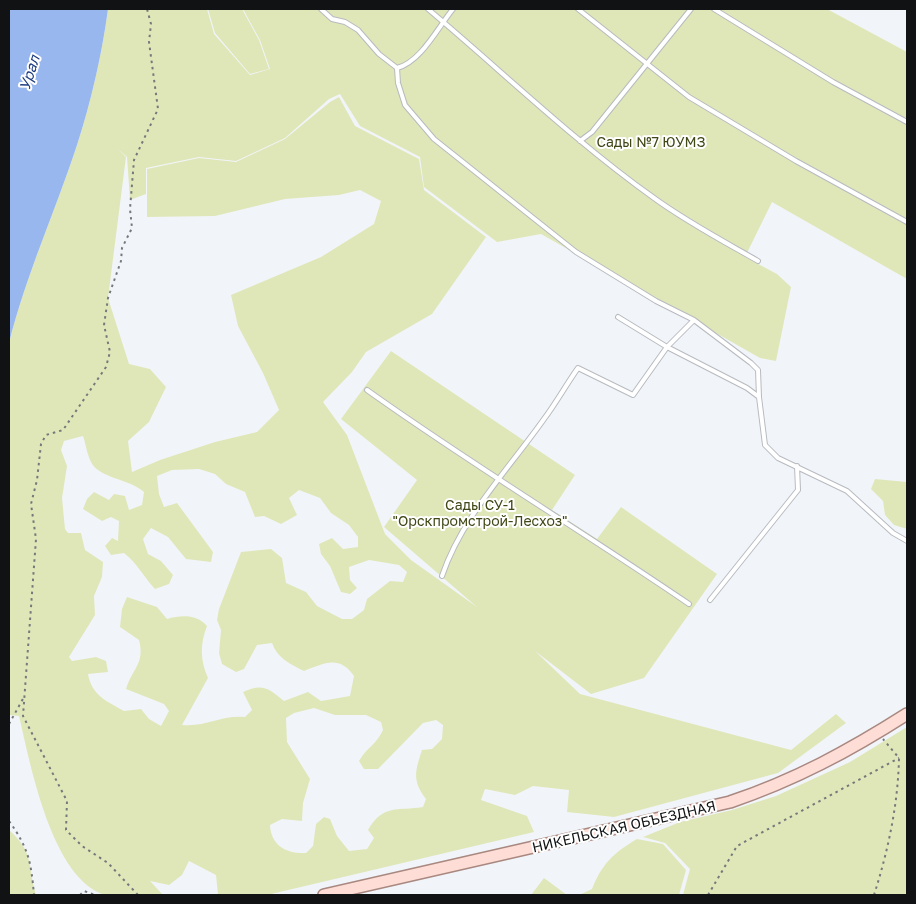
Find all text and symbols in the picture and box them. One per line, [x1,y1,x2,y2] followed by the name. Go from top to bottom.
[16,53,44,93] water label: Урал
[596,135,706,151] park label: Сады №7 ЮУМЗ
[392,498,568,530] park label: Сады СУ-1 "Орскпромстрой-Лесхоз"
[531,798,717,856] street label: НИКЕЛЬСКАЯ ОБЪЕЗДНАЯ

